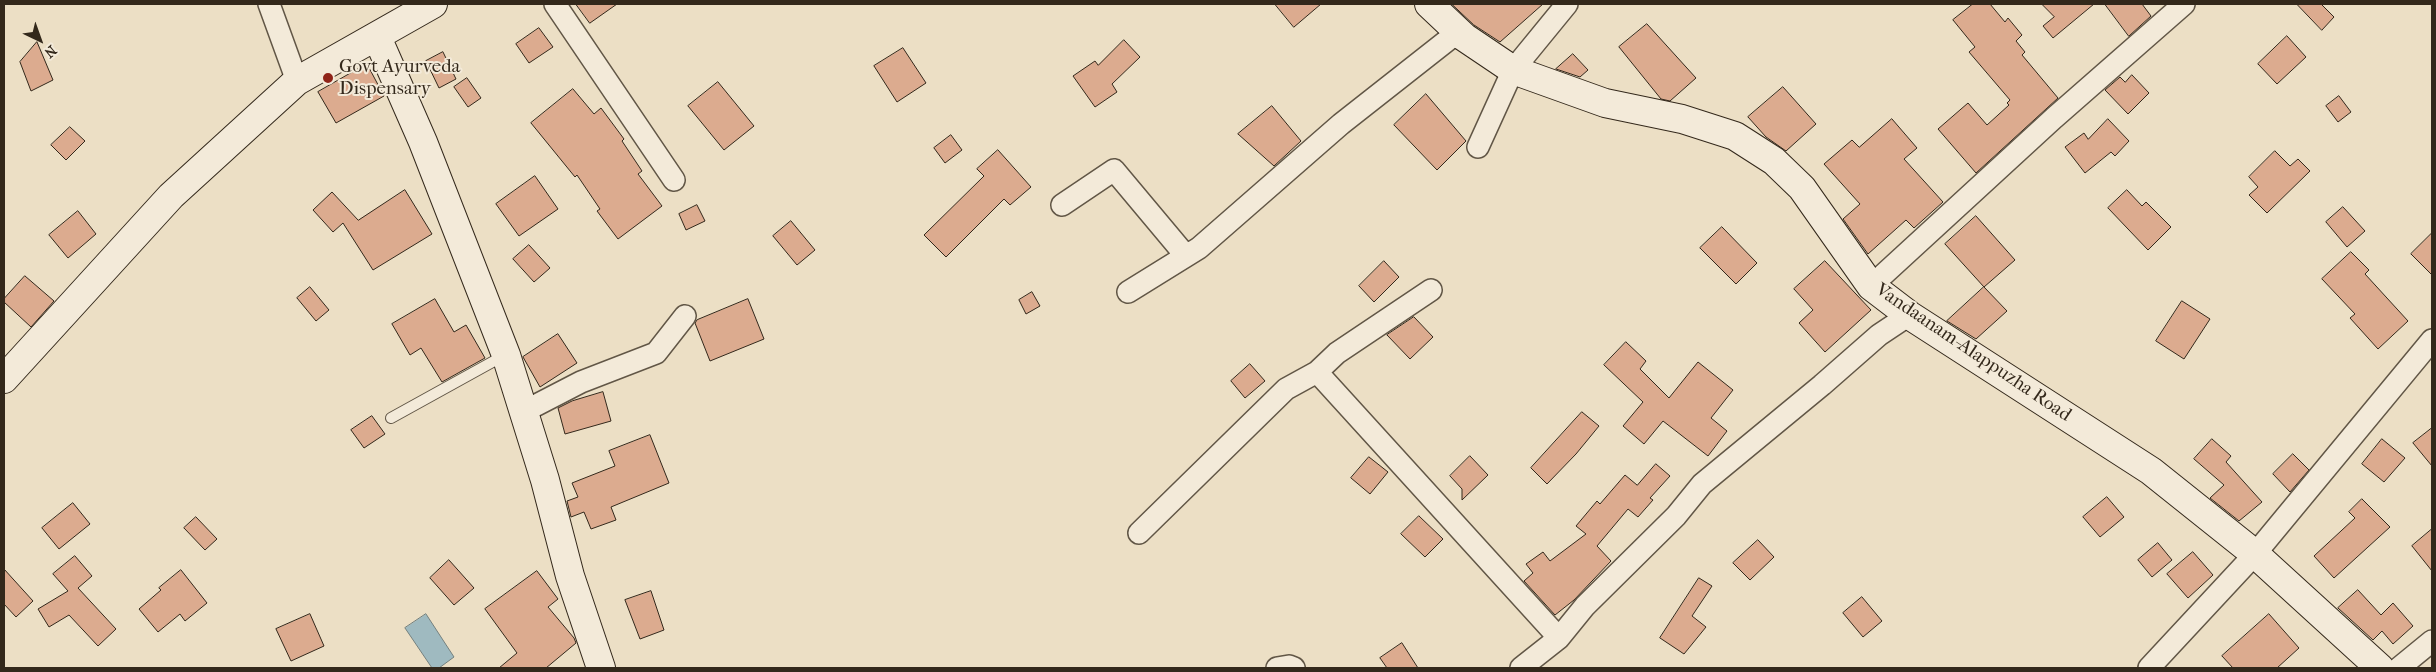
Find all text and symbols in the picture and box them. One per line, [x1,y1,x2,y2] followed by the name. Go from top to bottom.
[15,15,65,65] north arrow
[41,42,60,61] text: N
[339,56,460,100] place label: Govt Ayurveda Dispensary
[321,71,335,85] marker: Govt Ayurveda Dispensary
[1871,279,2075,427] street label: Vandaanam-Alappuzha Road

